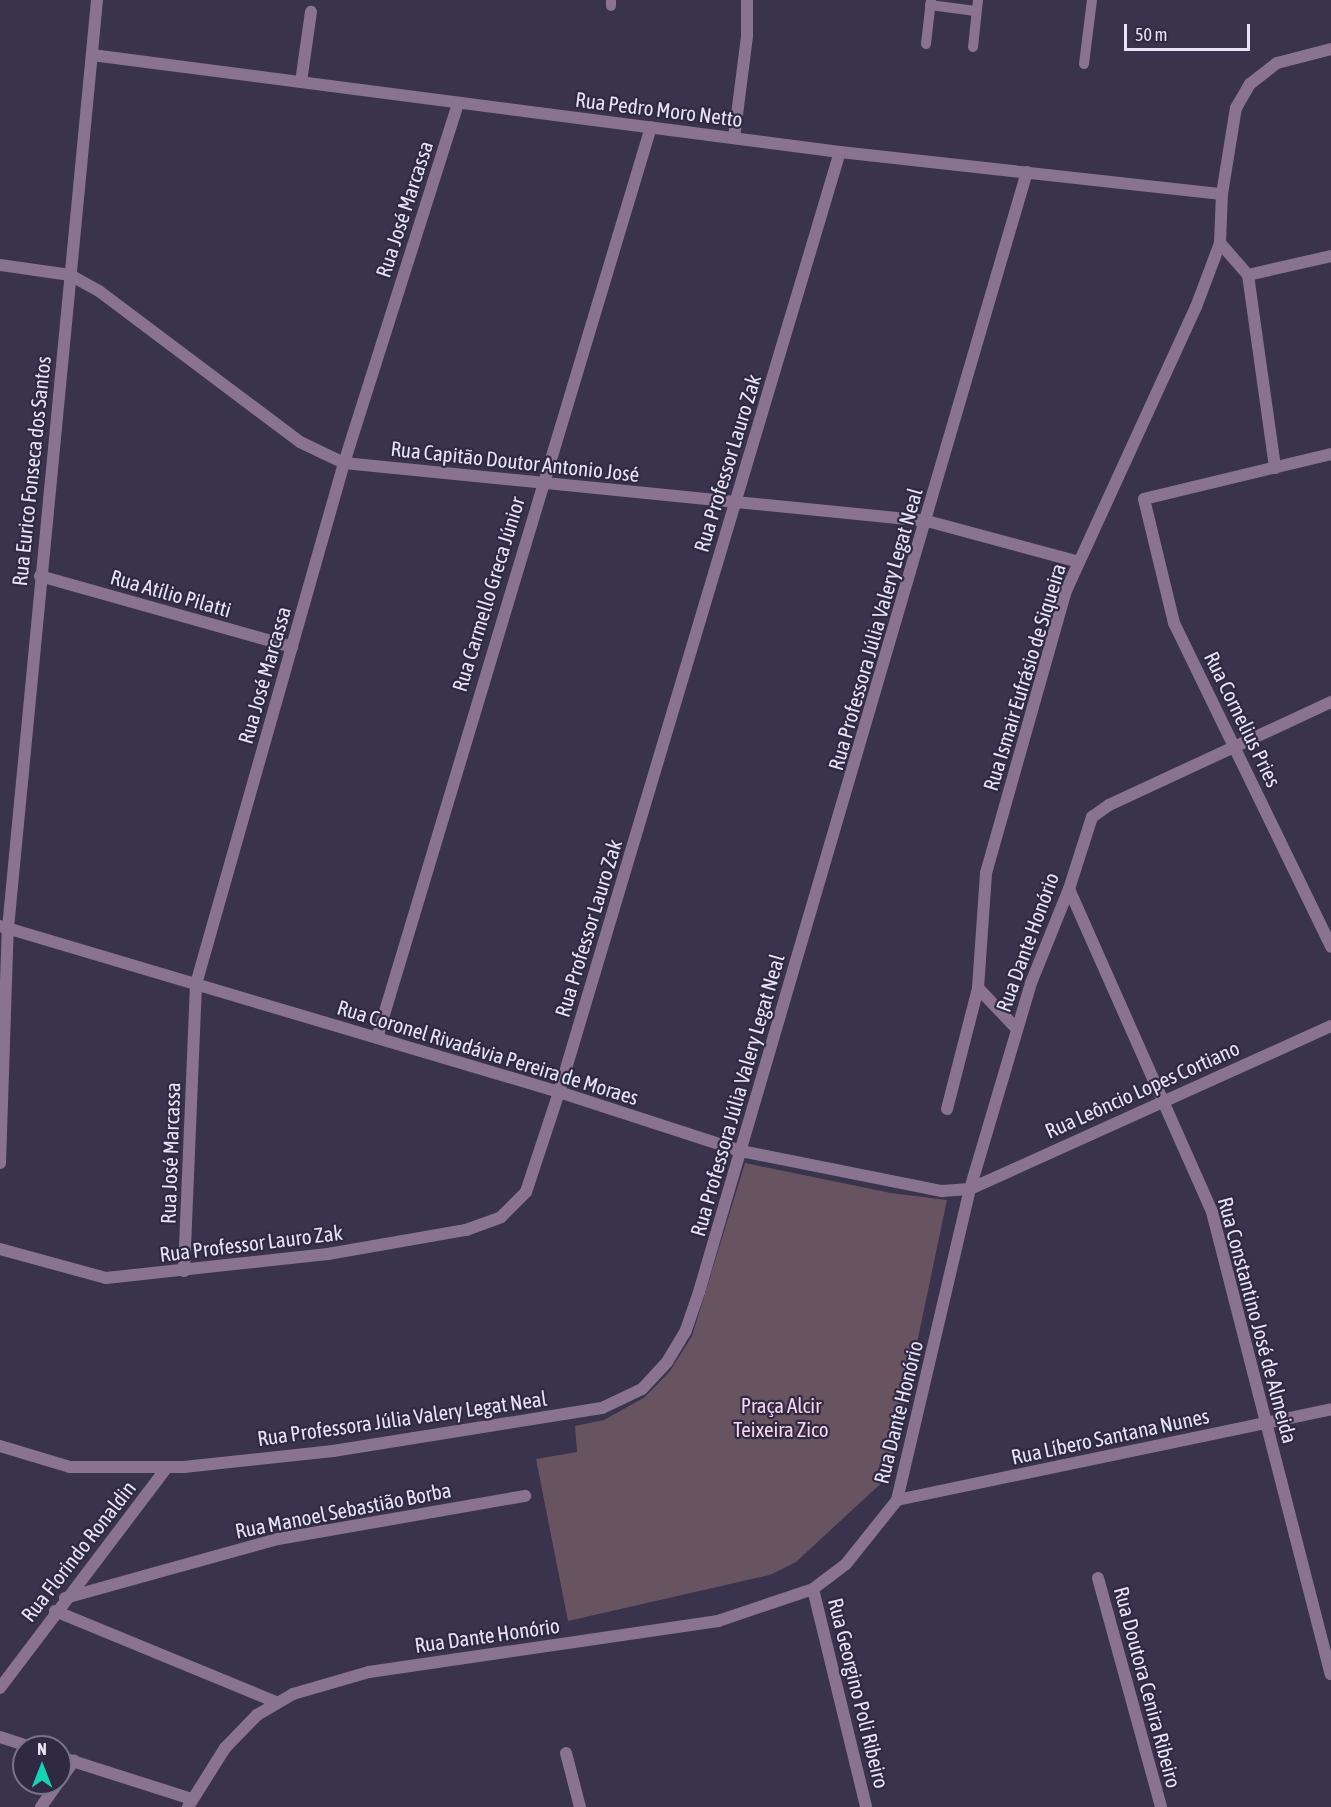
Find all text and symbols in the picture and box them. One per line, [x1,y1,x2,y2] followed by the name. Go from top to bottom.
[1127,12,1253,50] scale bar
[1135,24,1167,45] text: 50 m
[574,86,744,132] street label: Rua Pedro Moro Netto
[370,138,438,280] street label: Rua José Marcassa
[6,355,56,587] street label: Rua Eurico Fonseca dos Santos
[688,371,766,555] street label: Rua Professor Lauro Zak
[389,435,641,487] street label: Rua Capitão Doutor Antonio José
[823,485,927,773] street label: Rua Professora Júlia Valery Legat Neal
[446,494,530,694] street label: Rua Carmello Greca Júnior
[977,560,1071,794] street label: Rua Ismair Eufrásio de Siqueira
[108,564,234,622] street label: Rua Atílio Pilatti
[232,603,296,747] street label: Rua José Marcassa
[1199,647,1287,791] street label: Rua Cornelius Pries
[549,836,627,1020] street label: Rua Professor Lauro Zak
[990,869,1064,1015] street label: Rua Dante Honório
[685,951,789,1239] street label: Rua Professora Júlia Valery Legat Neal
[334,994,642,1110] street label: Rua Coronel Rivadávia Pereira de Moraes
[1041,1035,1243,1143] street label: Rua Leôncio Lopes Cortiano
[155,1082,185,1224] street label: Rua José Marcassa
[1213,1194,1303,1446] street label: Rua Constantino José de Almeida
[158,1219,344,1267] street label: Rua Professor Lauro Zak
[868,1338,928,1486] street label: Rua Dante Honório
[256,1385,548,1451] street label: Rua Professora Júlia Valery Legat Neal
[733,1392,829,1442] park label: Praça Alcir Teixeira Zico
[1009,1403,1211,1469] street label: Rua Líbero Santana Nunes
[15,1476,141,1626] street label: Rua Florindo Ronaldin
[233,1477,453,1543] street label: Rua Manoel Sebastião Borba
[1109,1584,1187,1790] street label: Rua Doutora Cenira Ribeiro
[823,1595,895,1791] street label: Rua Georgino Poli Ribeiro
[413,1612,561,1658] street label: Rua Dante Honório
[12,1735,72,1795] north arrow
[37,1740,47,1758] text: N

